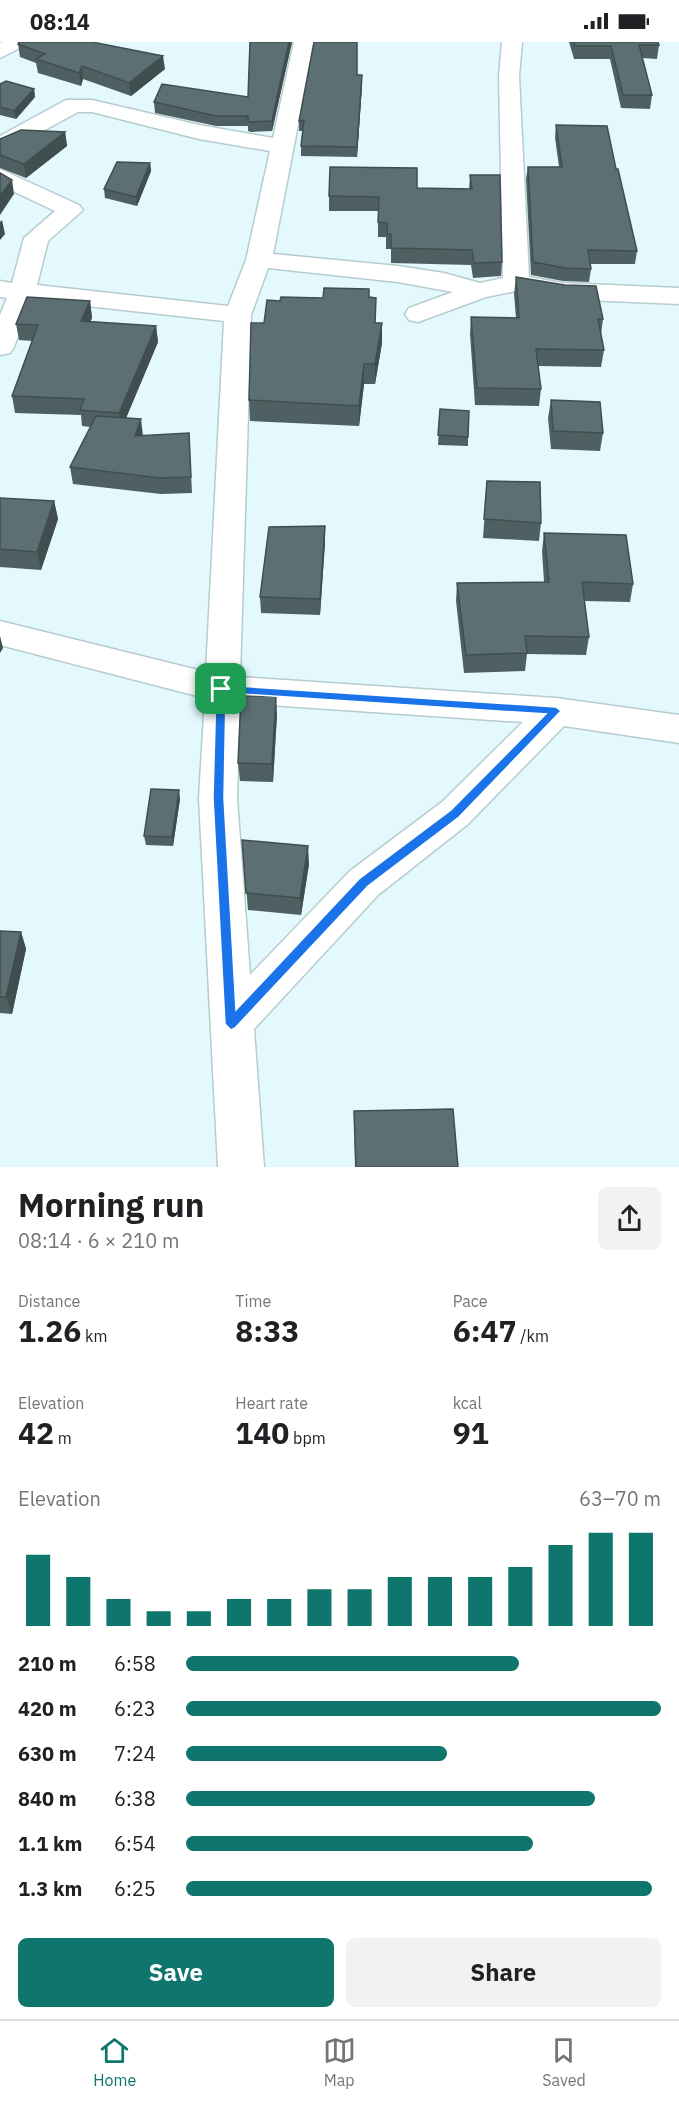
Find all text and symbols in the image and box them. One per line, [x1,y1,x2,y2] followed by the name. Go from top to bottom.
[30,7,90,36] text: 08:14
[195,663,246,714] pin
[204,672,237,705] icon: arrive
[18,1183,204,1226] text: Morning run
[598,1187,661,1250] button: share
[18,1227,179,1254] text: 08:14 · 6 × 210 m
[18,1291,80,1311] text: Distance
[235,1291,271,1311] text: Time
[453,1291,487,1311] text: Pace
[18,1311,81,1350] text: 1.26
[235,1311,299,1350] text: 8:33
[453,1311,517,1350] text: 6:47
[81,1326,108,1346] text: km
[517,1326,549,1346] text: /km
[18,1393,84,1413] text: Elevation
[235,1393,308,1413] text: Heart rate
[453,1393,482,1413] text: kcal
[18,1413,54,1452] text: 42
[235,1413,289,1452] text: 140
[453,1413,489,1452] text: 91
[54,1428,72,1448] text: m
[289,1428,326,1448] text: bpm
[18,1485,101,1512] text: Elevation
[579,1485,661,1512] text: 63–70 m
[18,1650,77,1677] text: 210 m
[114,1650,156,1677] text: 6:58
[18,1695,77,1722] text: 420 m
[114,1695,156,1722] text: 6:23
[18,1740,77,1767] text: 630 m
[114,1740,156,1767] text: 7:24
[18,1785,77,1812] text: 840 m
[114,1785,156,1812] text: 6:38
[18,1830,82,1857] text: 1.1 km
[114,1830,156,1857] text: 6:54
[18,1875,82,1902] text: 1.3 km
[114,1875,156,1902] text: 6:25
[18,1938,334,2007] button: Save
[346,1938,661,2007] button: Share
[93,2034,136,2090] tab: Home
[323,2034,356,2090] tab: Map
[542,2034,586,2090] tab: Saved

